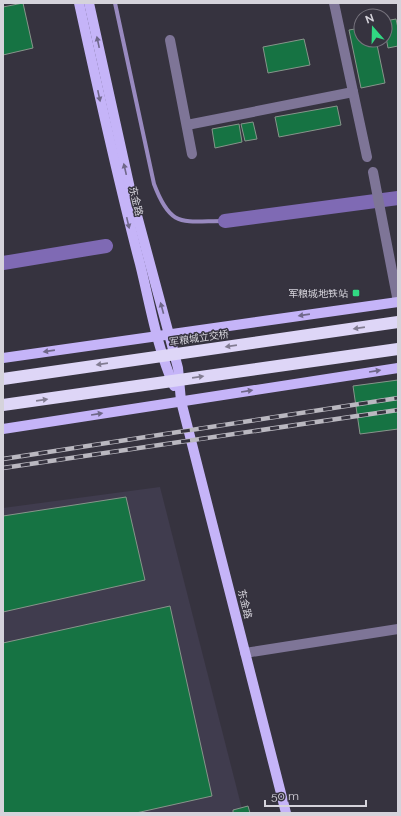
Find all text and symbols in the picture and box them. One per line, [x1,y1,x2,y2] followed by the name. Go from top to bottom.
[353,8,393,48] north arrow
[364,12,376,27] text: N
[94,36,100,48] one-way arrow
[97,90,103,102] one-way arrow
[122,163,128,175] one-way arrow
[127,185,145,217] street label: 东金路
[126,216,132,229] one-way arrow
[288,288,348,299] place label: 军粮城地铁站
[351,288,361,298] marker: 军粮城地铁站
[159,302,165,314] one-way arrow
[298,312,310,318] one-way arrow
[353,325,365,331] one-way arrow
[169,328,229,348] street label: 军粮城立交桥
[225,343,237,349] one-way arrow
[43,348,55,354] one-way arrow
[96,361,108,367] one-way arrow
[369,368,381,374] one-way arrow
[192,374,204,380] one-way arrow
[241,388,253,394] one-way arrow
[36,397,48,403] one-way arrow
[91,411,103,417] one-way arrow
[236,588,254,620] street label: 东金路
[265,782,366,808] scale bar
[271,789,299,803] text: 50 m

